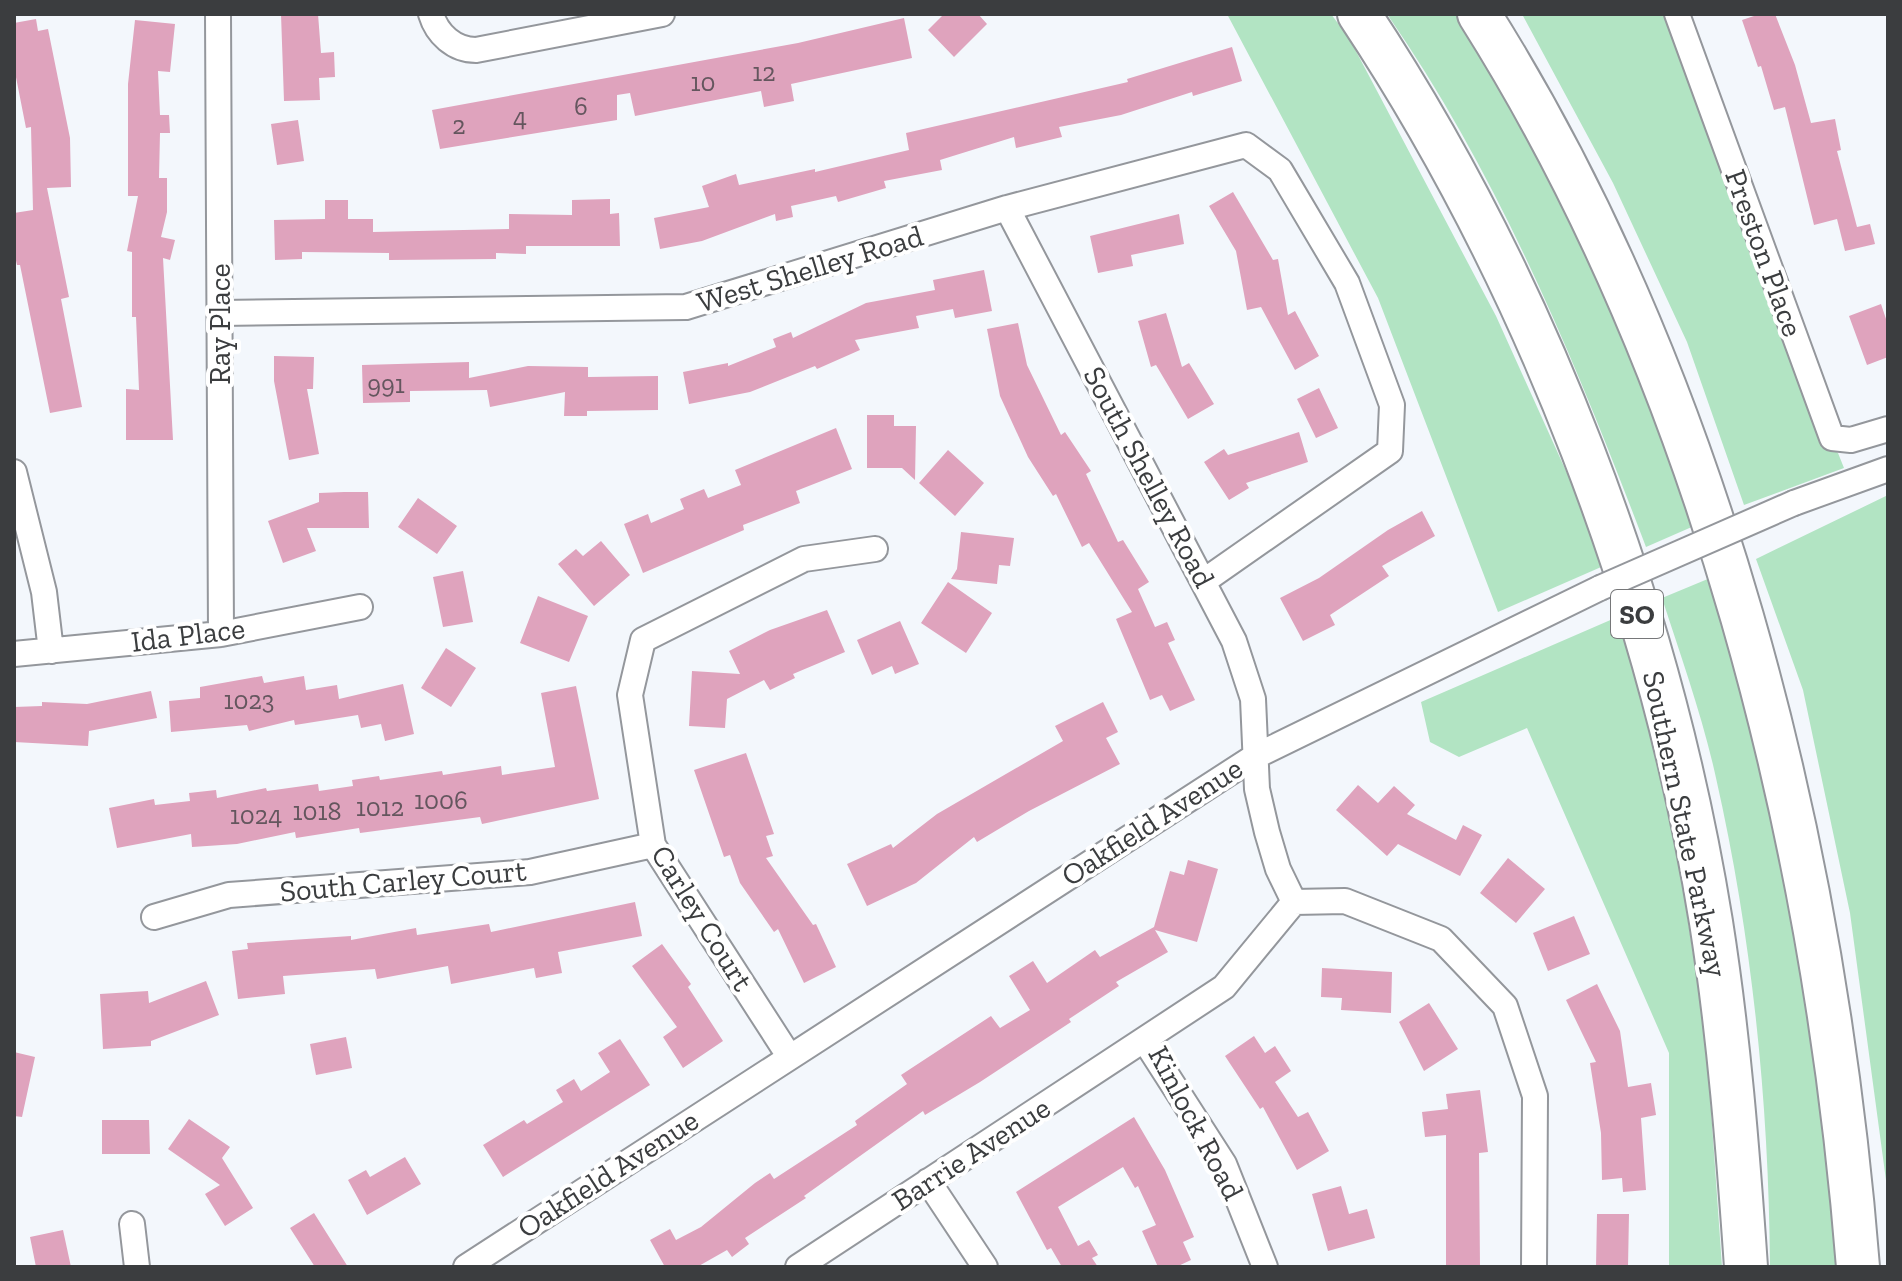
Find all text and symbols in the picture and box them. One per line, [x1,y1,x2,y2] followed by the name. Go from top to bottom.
[752,56,776,88] house number: 12
[691,66,716,98] house number: 10
[574,90,588,122] house number: 6
[513,101,527,133] house number: 4
[452,109,466,141] house number: 2
[1717,165,1811,341] street label: Preston Place
[693,217,928,320] street label: West Shelley Road
[202,263,238,385] street label: Ray Place
[1076,360,1223,594] street label: South Shelley Road
[367,368,405,400] house number: 991
[1611,590,1663,638] road number: SO
[129,610,247,660] street label: Ida Place
[1635,668,1735,981] street label: Southern State Parkway
[223,684,275,716] house number: 1023
[1055,750,1249,894] street label: Oakfield Avenue
[414,784,468,816] house number: 1006
[356,791,404,823] house number: 1012
[293,795,341,827] house number: 1018
[230,799,282,831] house number: 1024
[643,839,761,997] street label: Carley Court
[278,852,528,910] street label: South Carley Court
[1140,1040,1252,1207] street label: Kinlock Road
[885,1090,1057,1218] street label: Barrie Avenue
[511,1102,705,1246] street label: Oakfield Avenue

